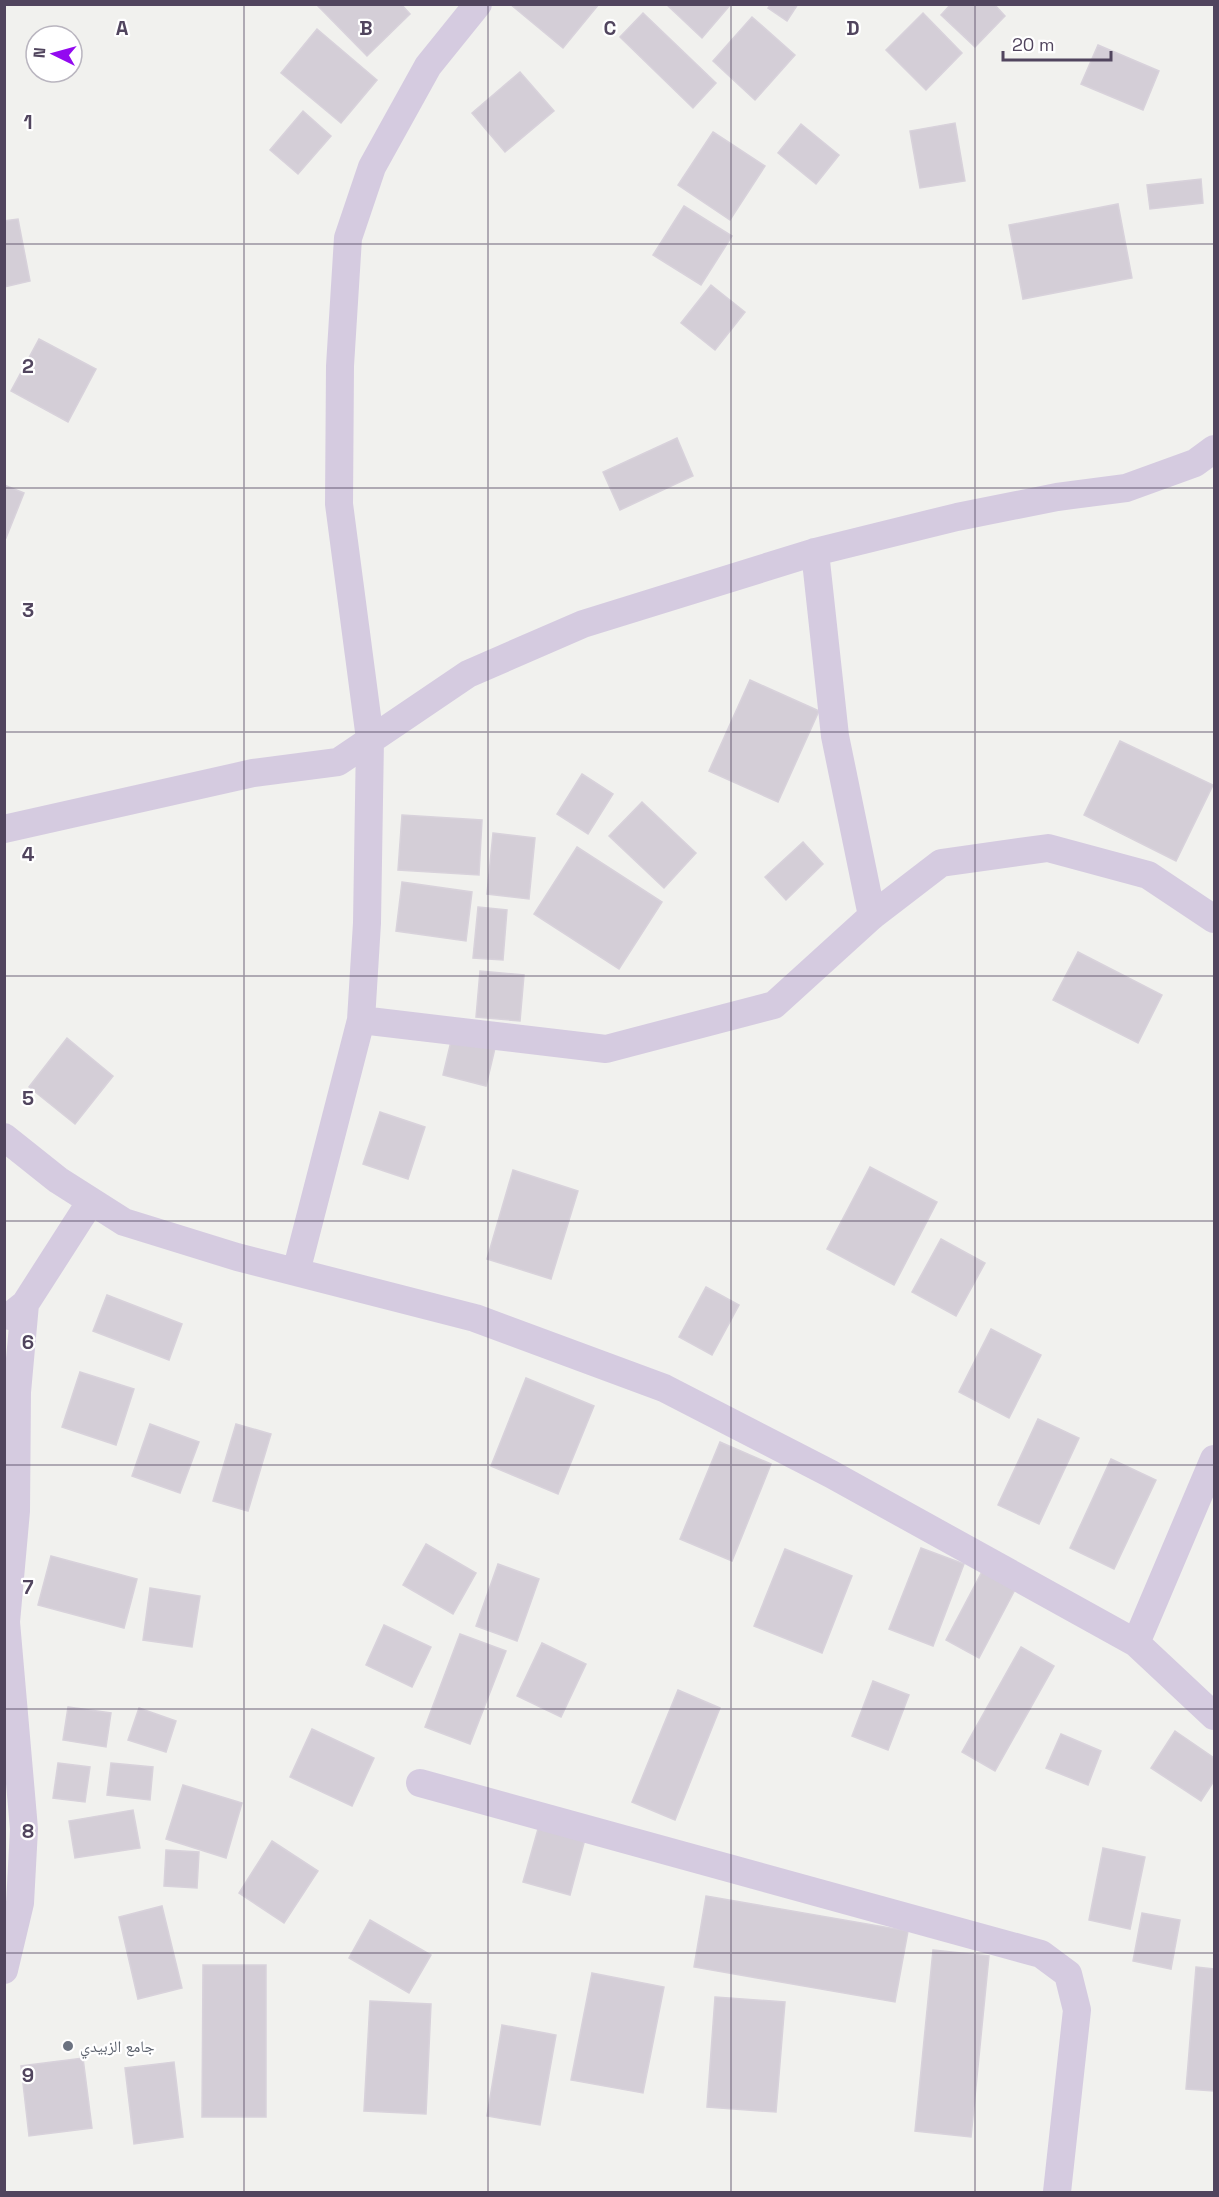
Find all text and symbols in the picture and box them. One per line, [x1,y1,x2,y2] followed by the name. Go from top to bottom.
[116,15,129,41] text: A
[359,15,373,41] text: B
[604,15,617,41] text: C
[846,15,860,41] text: D
[24,24,84,84] north arrow
[1003,24,1111,62] scale bar
[1012,33,1055,56] text: 20 m
[29,46,50,59] text: N
[23,109,33,135] text: 1
[22,353,34,379] text: 2
[22,597,34,623] text: 3
[22,841,35,867] text: 4
[22,1085,34,1111] text: 5
[22,1329,34,1355] text: 6
[22,1574,34,1600] text: 7
[22,1818,34,1844] text: 8
[80,2036,155,2059] place label: جامع الزبيدي
[61,2039,75,2053] marker: جامع الزبيدي
[22,2062,34,2088] text: 9

